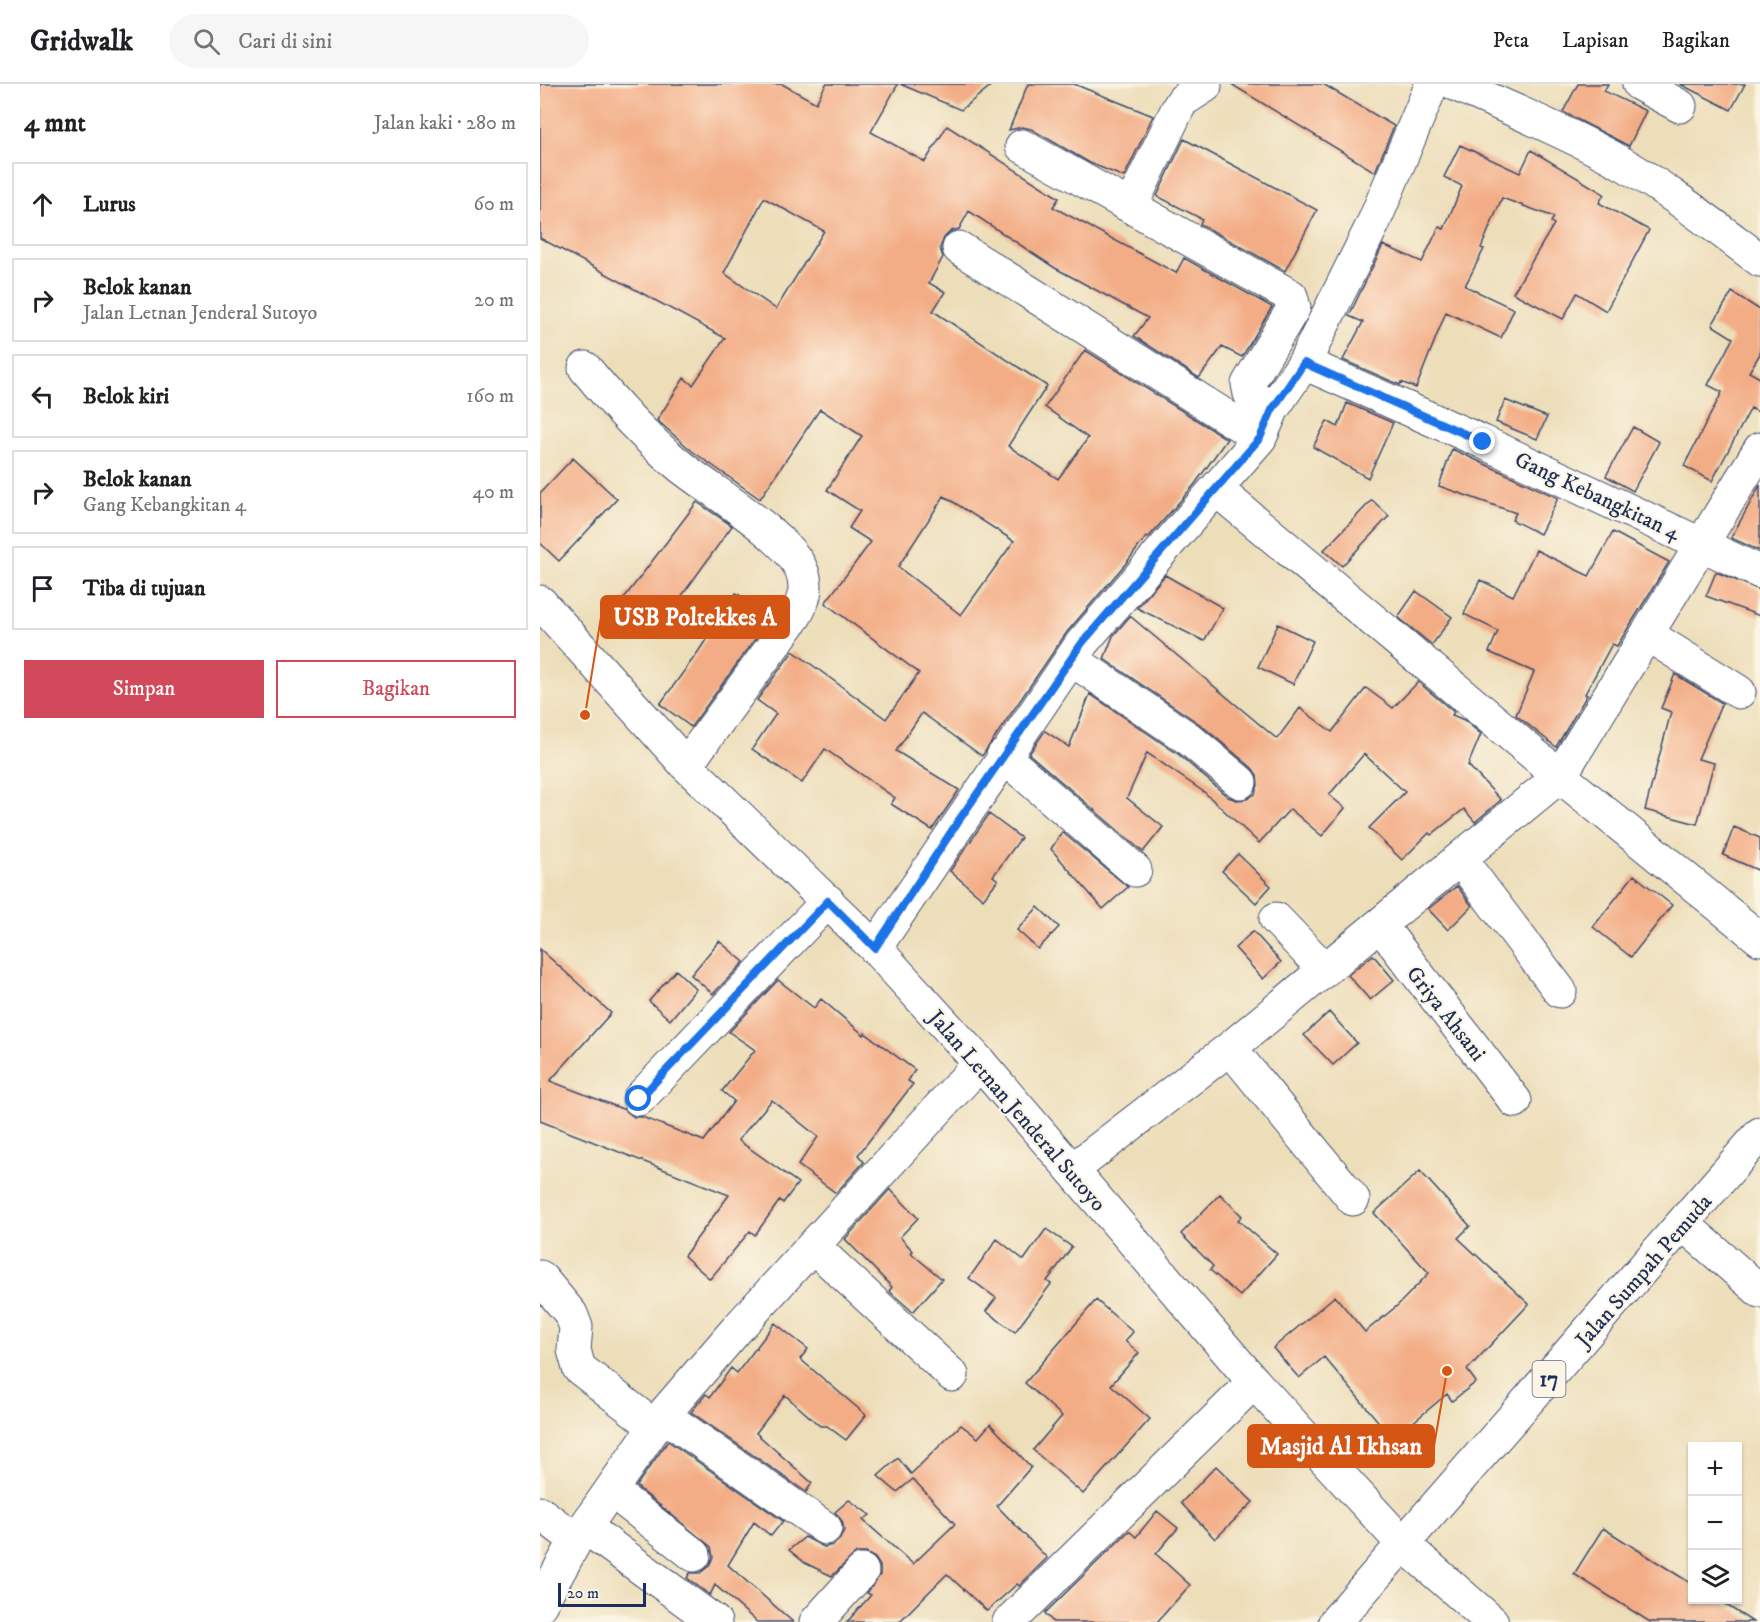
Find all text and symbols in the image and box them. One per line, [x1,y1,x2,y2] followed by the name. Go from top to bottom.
[169,14,589,68] search box
[30,24,133,59] text: Gridwalk
[190,25,223,58] icon: search
[238,28,332,55] text: Cari di sini
[1493,28,1529,54] text: Peta
[1562,28,1629,54] text: Lapisan
[1662,28,1730,54] text: Bagikan
[24,107,86,140] text: 4 mnt
[374,111,516,136] text: Jalan kaki · 280 m
[26,188,59,221] icon: ahead
[83,191,136,218] text: Lurus
[474,192,514,217] text: 60 m
[83,274,191,301] text: Belok kanan
[26,284,59,317] icon: right
[474,288,514,313] text: 20 m
[83,301,317,326] text: Jalan Letnan Jenderal Sutoyo
[26,380,59,413] icon: left
[83,383,169,410] text: Belok kiri
[466,384,514,409] text: 160 m
[1469,428,1495,454] route end
[1510,446,1686,547] street label: Gang Kebangkitan 4
[83,466,191,493] text: Belok kanan
[26,476,59,509] icon: right
[472,480,514,505] text: 40 m
[83,493,246,518] text: Gang Kebangkitan 4
[26,572,59,605] icon: arrive
[83,575,205,602] text: Tiba di tujuan
[601,596,789,638] callout: USB Poltekkes A
[613,603,777,633] text: USB Poltekkes A
[24,660,264,718] button: Simpan
[276,660,516,718] button: Bagikan
[1400,961,1491,1067] street label: Griya Ahsani
[921,1003,1112,1217] street label: Jalan Letnan Jenderal Sutoyo
[625,1085,651,1111] route start
[1569,1188,1718,1355] street label: Jalan Sumpah Pemuda
[1532,1361,1566,1397] road number: 17
[1248,1425,1434,1467] callout: Masjid Al Ikhsan
[1260,1432,1422,1462] text: Masjid Al Ikhsan
[1688,1442,1742,1604] map controls
[1688,1442,1742,1496] button: +
[1688,1496,1742,1550] button: −
[1688,1550,1742,1604] button: layers
[558,1580,646,1608] scale bar
[567,1583,599,1603] text: 20 m

